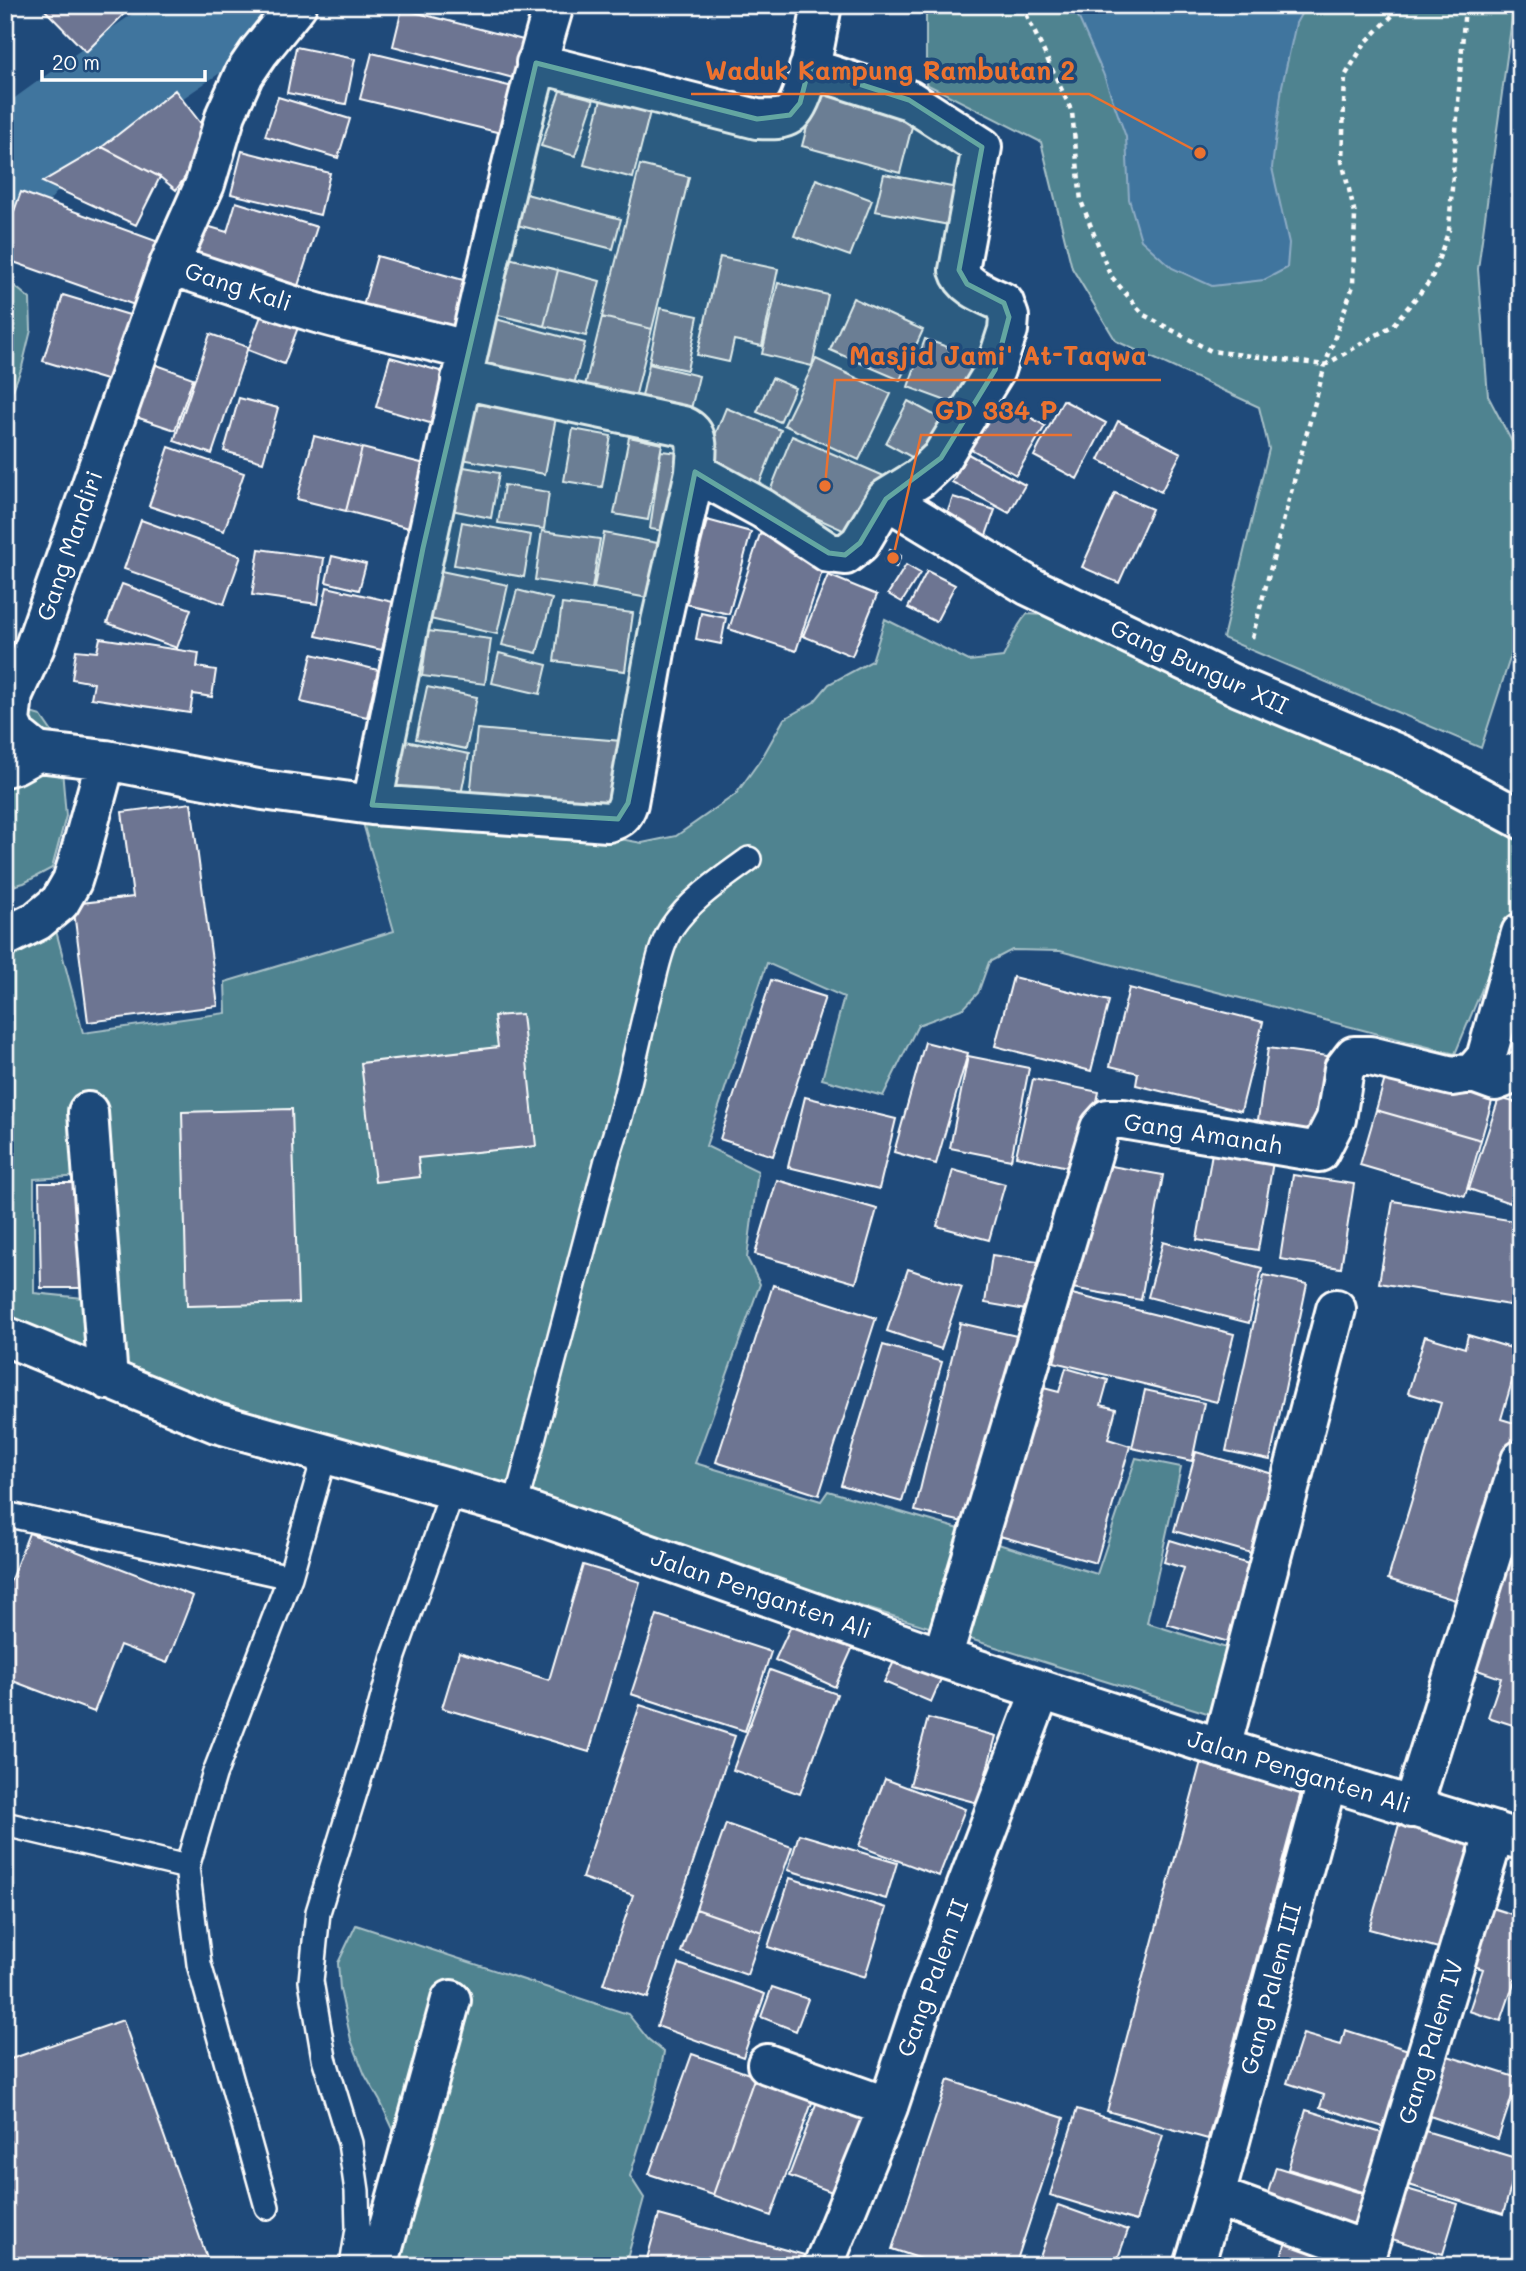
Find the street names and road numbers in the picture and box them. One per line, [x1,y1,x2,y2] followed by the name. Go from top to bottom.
[181,254,296,317] street label: Gang Kali
[28,466,109,625] street label: Gang Mandiri
[1106,611,1294,720] street label: Gang Bungur XII
[1122,1105,1285,1160] street label: Gang Amanah
[647,1540,876,1645] street label: Jalan Penganten Ali
[1184,1722,1415,1819] street label: Jalan Penganten Ali
[889,1894,975,2061] street label: Gang Palem II
[1232,1899,1307,2078] street label: Gang Palem III
[1390,1955,1469,2128] street label: Gang Palem IV

